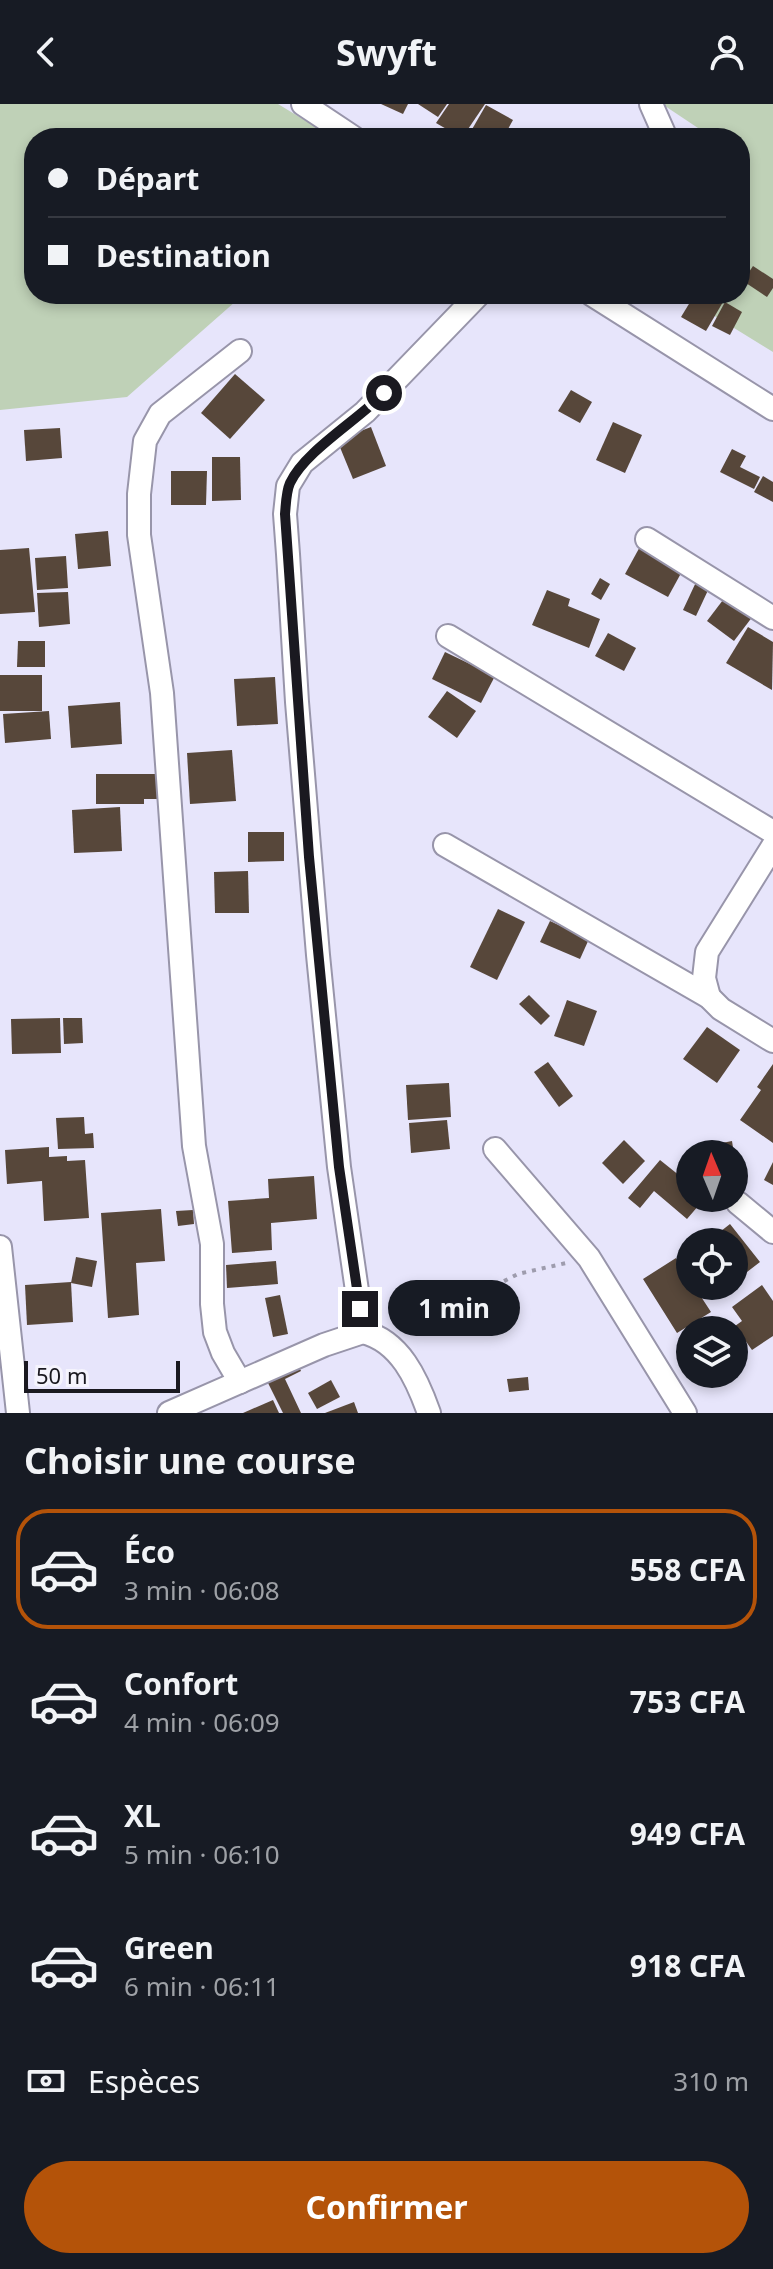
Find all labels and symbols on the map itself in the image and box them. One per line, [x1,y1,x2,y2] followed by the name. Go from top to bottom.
[366,375,402,411] route start
[676,1140,748,1212] north arrow
[388,1281,520,1337] callout: 1 min
[342,1291,378,1327] route end
[24,1357,180,1393] scale bar

